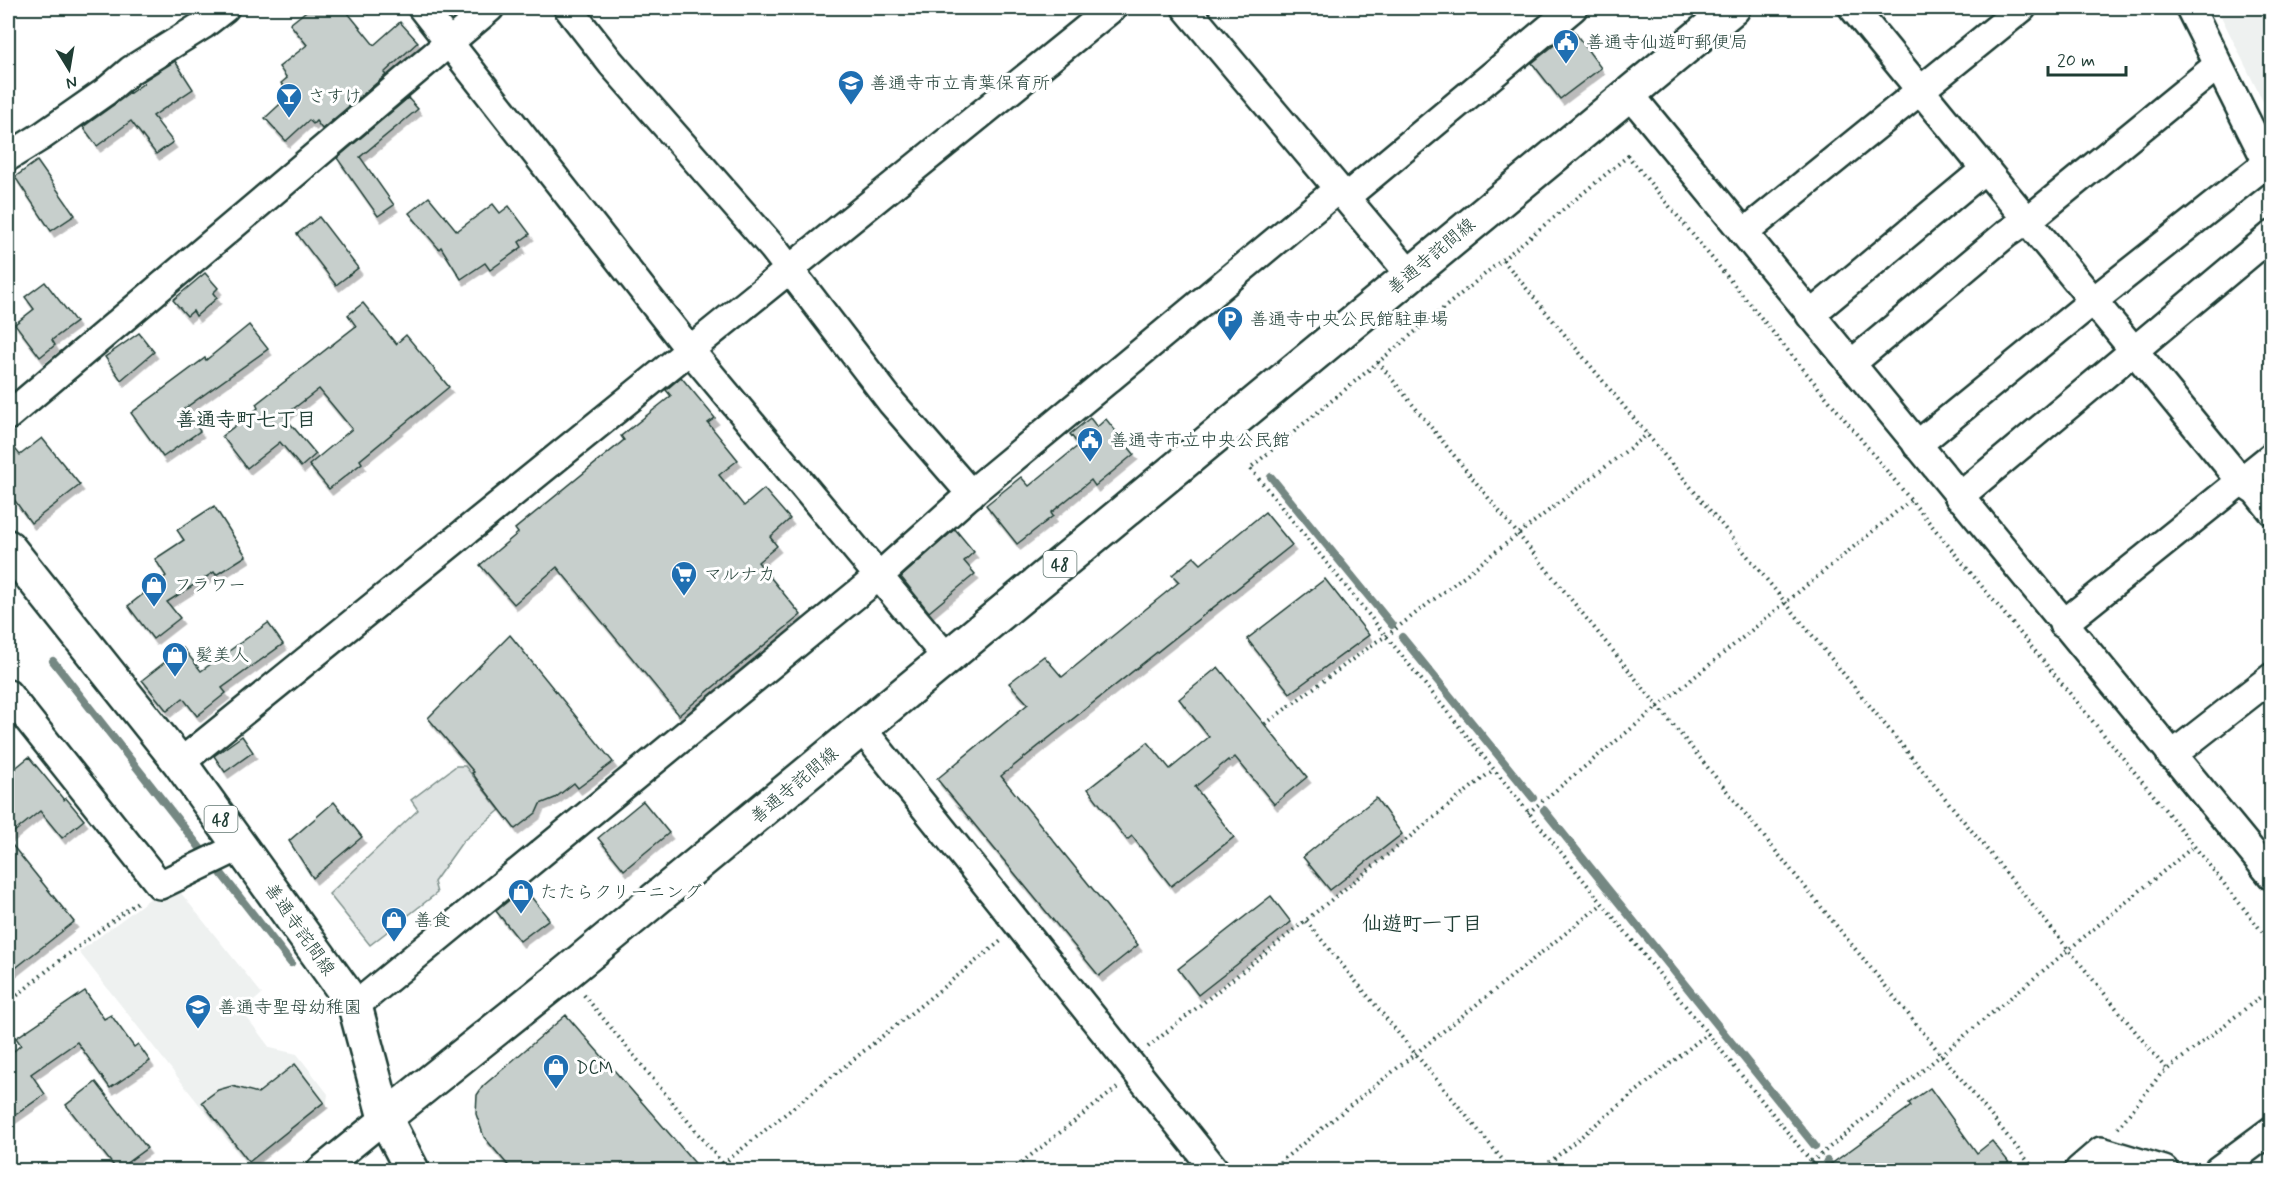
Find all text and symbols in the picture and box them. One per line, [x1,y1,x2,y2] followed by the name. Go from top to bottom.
[1551,27,1581,65] public building icon: 善通寺仙遊町郵便局
[1586,31,1748,55] place label: 善通寺仙遊町郵便局
[39,39,99,99] north arrow
[2048,39,2126,77] scale bar
[2057,49,2095,73] text: 20 m
[836,68,866,106] school or university icon: 善通寺市立青葉保育所
[64,71,79,94] text: N
[870,72,1050,96] place label: 善通寺市立青葉保育所
[274,81,304,119] bar icon: さすけ
[308,85,362,109] place label: さすけ
[1383,213,1481,301] street label: 善通寺詫間線
[1215,304,1245,342] parking icon: 善通寺中央公民館駐車場
[1250,308,1448,332] place label: 善通寺中央公民館駐車場
[176,407,316,434] district label: 善通寺町七丁目
[1075,425,1105,463] public building icon: 善通寺市立中央公民館
[1110,429,1290,453] place label: 善通寺市立中央公民館
[1044,551,1076,577] road number: 48
[669,559,699,597] supermarket icon: マルナカ
[704,563,776,587] place label: マルナカ
[139,570,169,608] shop icon: フラワー
[174,574,246,598] place label: フラワー
[160,640,190,678] shop icon: 髪美人
[195,644,249,668] place label: 髪美人
[746,742,844,830] street label: 善通寺詫間線
[204,806,238,832] road number: 48
[506,877,536,915] shop icon: たたらクリーニング
[258,878,340,981] street label: 善通寺詫間線
[540,881,702,905] place label: たたらクリーニング
[379,905,409,943] shop icon: 善食
[414,909,450,933] place label: 善食
[1362,911,1482,938] district label: 仙遊町一丁目
[183,992,213,1030] school or university icon: 善通寺聖母幼稚園
[218,996,362,1020] place label: 善通寺聖母幼稚園
[541,1052,571,1090] shop icon: DCM
[576,1056,614,1080] place label: DCM

